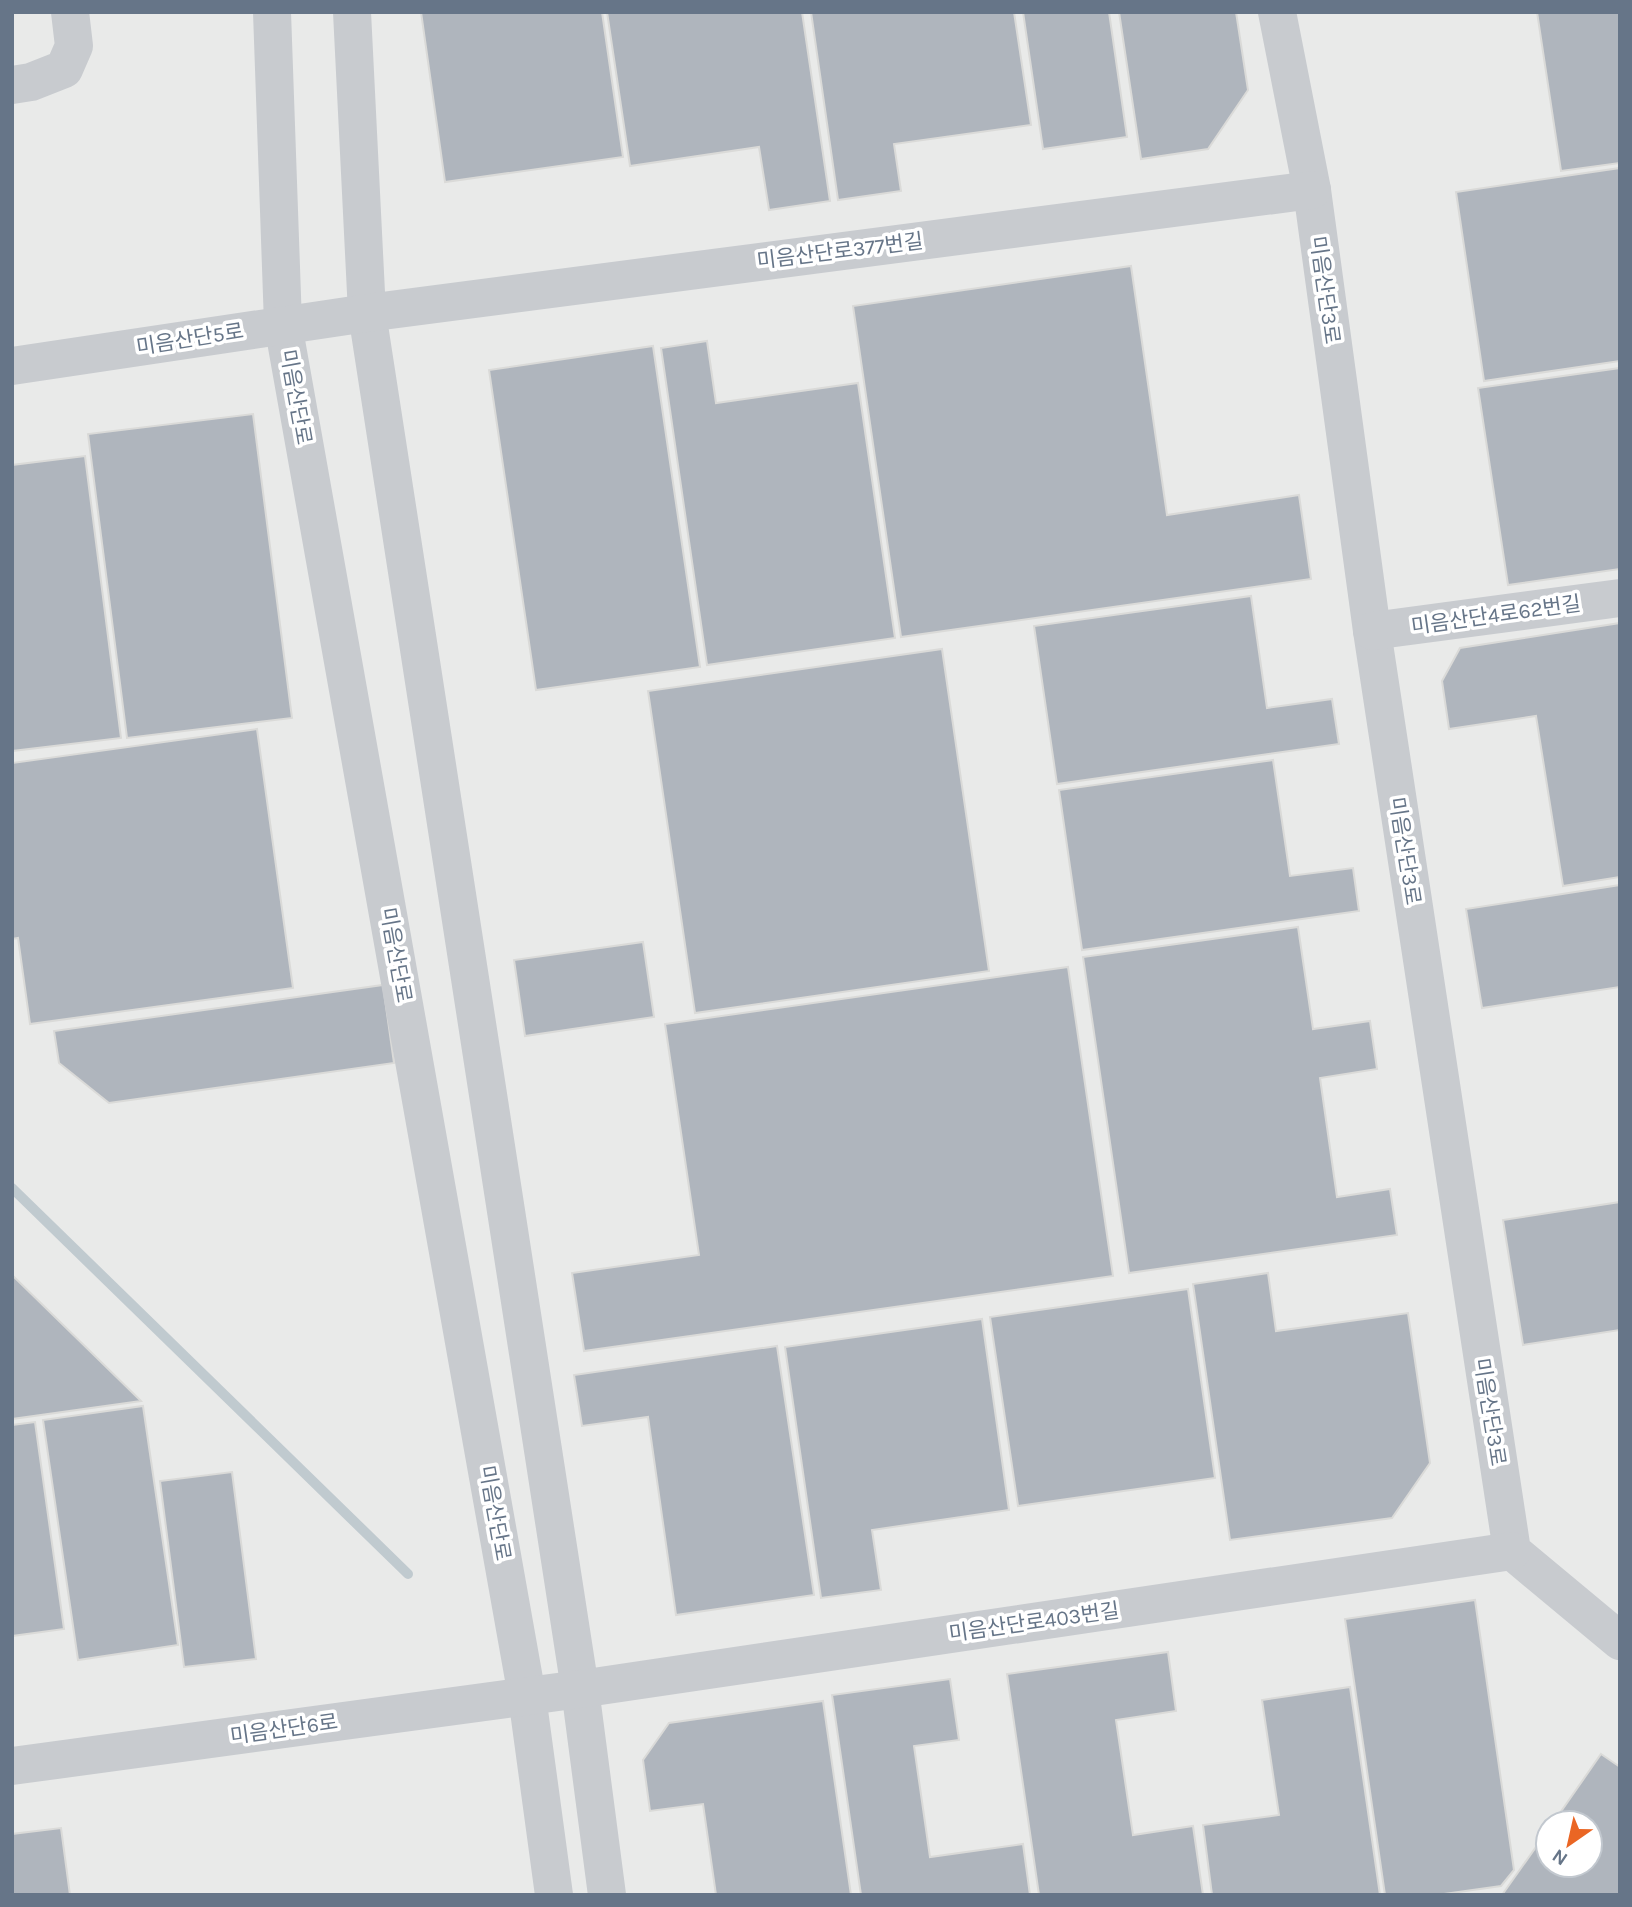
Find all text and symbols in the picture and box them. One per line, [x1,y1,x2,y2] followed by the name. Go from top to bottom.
[755,229,925,273] street label: 미음산단로377번길
[1306,234,1344,346] street label: 미음산단3로
[135,319,245,359] street label: 미음산단5로
[276,347,316,447] street label: 미음산단로
[1410,591,1582,639] street label: 미음산단4로62번길
[1385,795,1425,907] street label: 미음산단3로
[376,905,416,1005] street label: 미음산단로
[1470,1356,1510,1468] street label: 미음산단3로
[475,1463,515,1563] street label: 미음산단로
[947,1598,1121,1646] street label: 미음산단로403번길
[229,1710,339,1748] street label: 미음산단6로
[1534,1809,1604,1879] north arrow
[1548,1844,1572,1870] text: N

